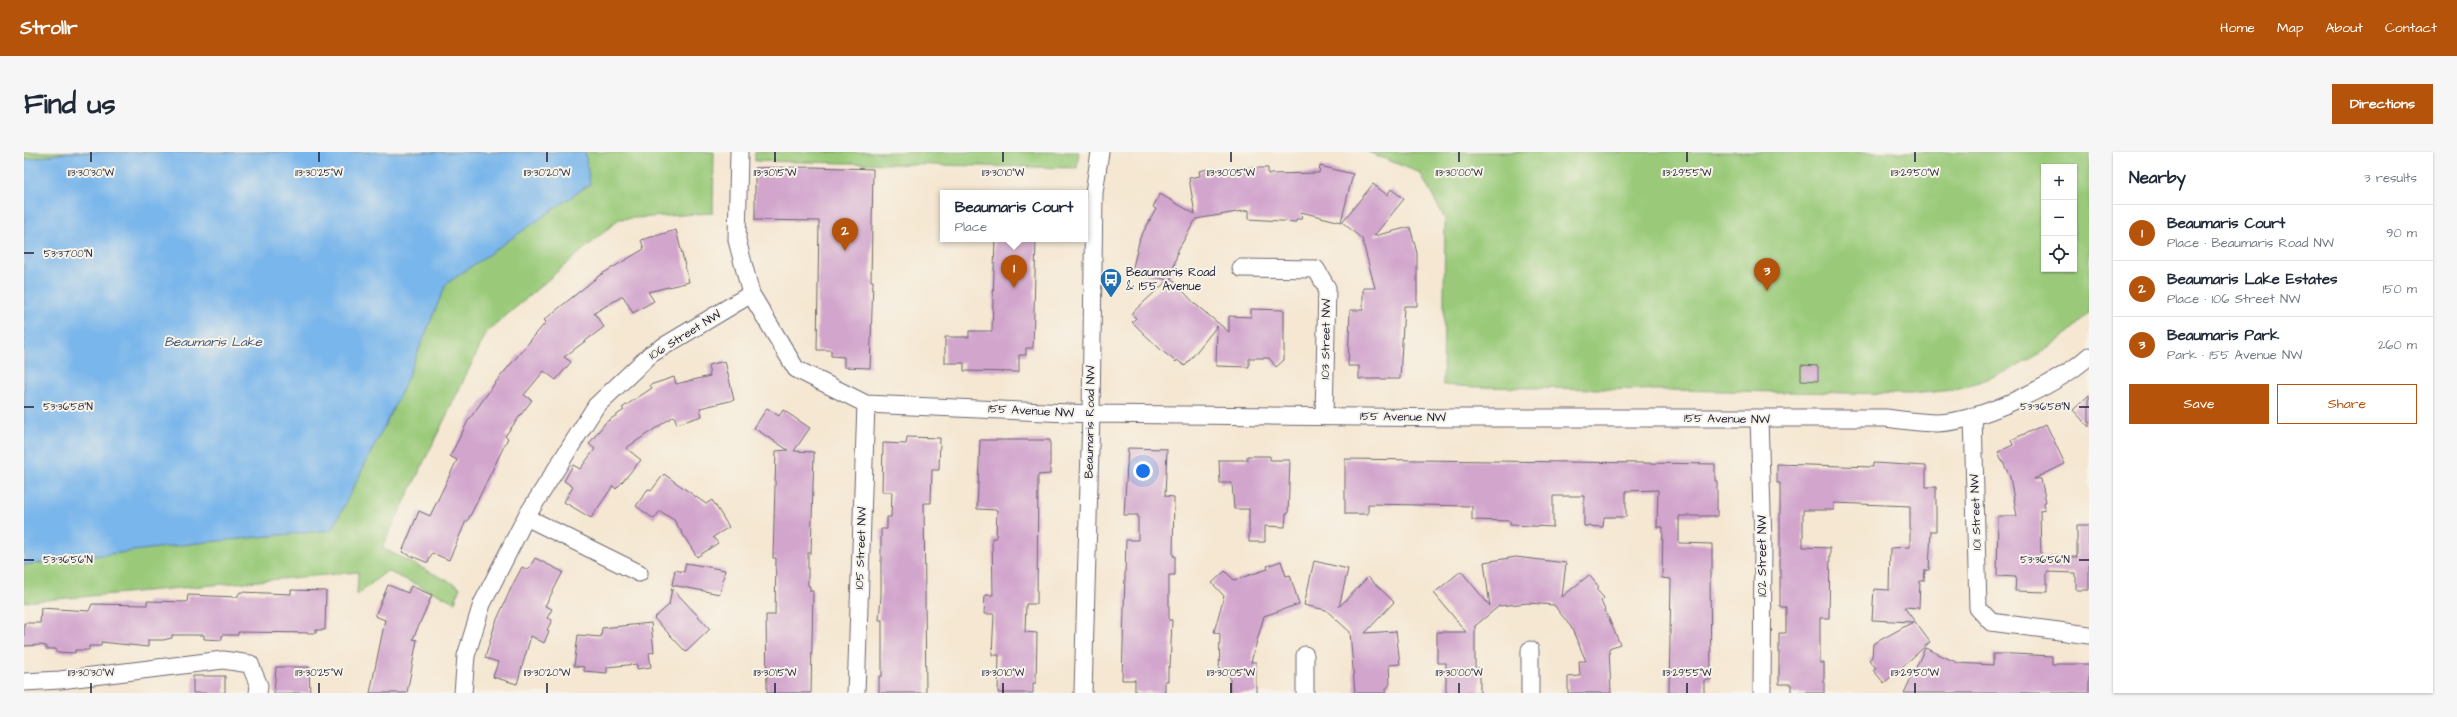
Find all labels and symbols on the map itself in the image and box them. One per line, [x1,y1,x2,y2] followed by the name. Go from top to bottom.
[68,166,115,180] text: 113°30'30"W
[295,166,343,180] text: 113°30'25"W
[524,166,571,180] text: 113°30'20"W
[754,166,797,180] text: 113°30'15"W
[982,166,1025,180] text: 113°30'10"W
[1207,166,1256,180] text: 113°30'05"W
[1435,166,1483,180] text: 113°30'00"W
[1663,166,1712,180] text: 113°29'55"W
[1891,166,1940,180] text: 113°29'50"W
[832,218,858,251] pin: 2
[44,247,92,261] text: 53°37'00"N
[1001,255,1027,288] pin: 1
[1754,258,1780,291] pin: 3
[1126,264,1216,295] place label: Beaumaris Road & 155 Avenue
[1098,266,1124,299] bus stop icon: Beaumaris Road & 155 Avenue
[1317,298,1335,379] street label: 103 Street NW
[646,306,725,364] street label: 106 Street NW
[164,333,263,351] water label: Beaumaris Lake
[1081,365,1099,479] street label: Beaumaris Road NW
[43,400,93,414] text: 53°36'58"N
[988,400,1075,422] street label: 155 Avenue NW
[2020,400,2070,414] text: 53°36'58"N
[1360,408,1447,426] street label: 155 Avenue NW
[1684,410,1771,428] street label: 155 Avenue NW
[1133,461,1153,481] your location
[1966,473,1986,550] street label: 101 Street NW
[851,505,871,590] street label: 105 Street NW
[1754,515,1771,597] street label: 102 Street NW
[43,553,93,567] text: 53°36'56"N
[2020,553,2070,567] text: 53°36'56"N
[68,666,115,680] text: 113°30'30"W
[295,666,343,680] text: 113°30'25"W
[524,666,571,680] text: 113°30'20"W
[754,666,797,680] text: 113°30'15"W
[982,666,1025,680] text: 113°30'10"W
[1207,666,1256,680] text: 113°30'05"W
[1435,666,1483,680] text: 113°30'00"W
[1663,666,1712,680] text: 113°29'55"W
[1891,666,1940,680] text: 113°29'50"W

